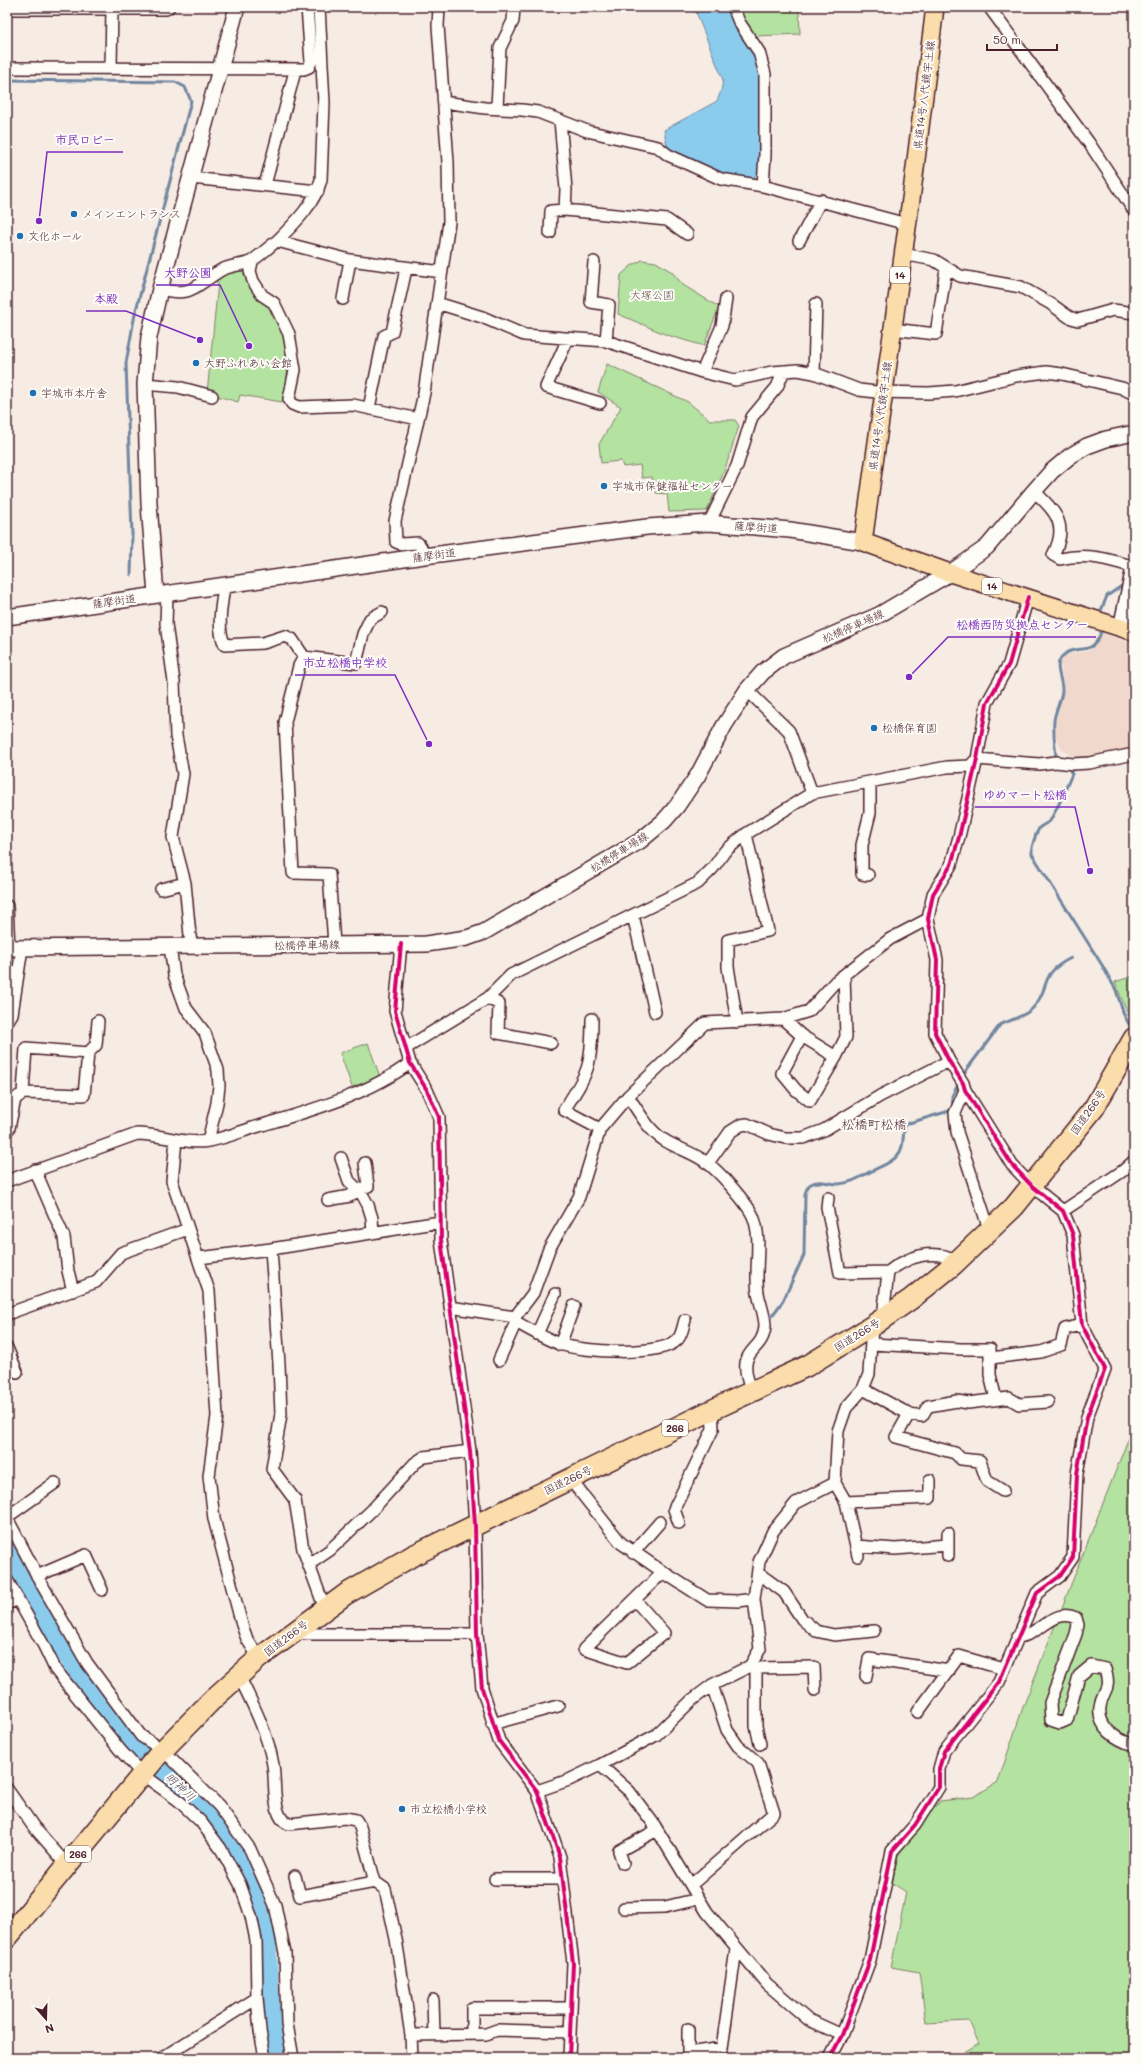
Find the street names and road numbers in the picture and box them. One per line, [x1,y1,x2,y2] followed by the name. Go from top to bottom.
[909,39,938,151] street label: 県道14号八代鏡宇土線
[890,267,910,283] road number: 14
[864,360,895,472] street label: 県道14号八代鏡宇土線
[734,517,779,536] street label: 薩摩街道
[411,544,457,565] street label: 薩摩街道
[982,578,1002,594] road number: 14
[91,590,137,611] street label: 薩摩街道
[820,605,886,646] street label: 松橋停車場線
[587,828,651,875] street label: 松橋停車場線
[274,936,340,953] street label: 松橋停車場線
[1066,1086,1109,1137] street label: 国道266号
[831,1314,883,1355] street label: 国道266号
[662,1420,688,1436] road number: 266
[541,1461,595,1498] street label: 国道266号
[260,1616,311,1659] street label: 国道266号
[65,1846,91,1862] road number: 266

